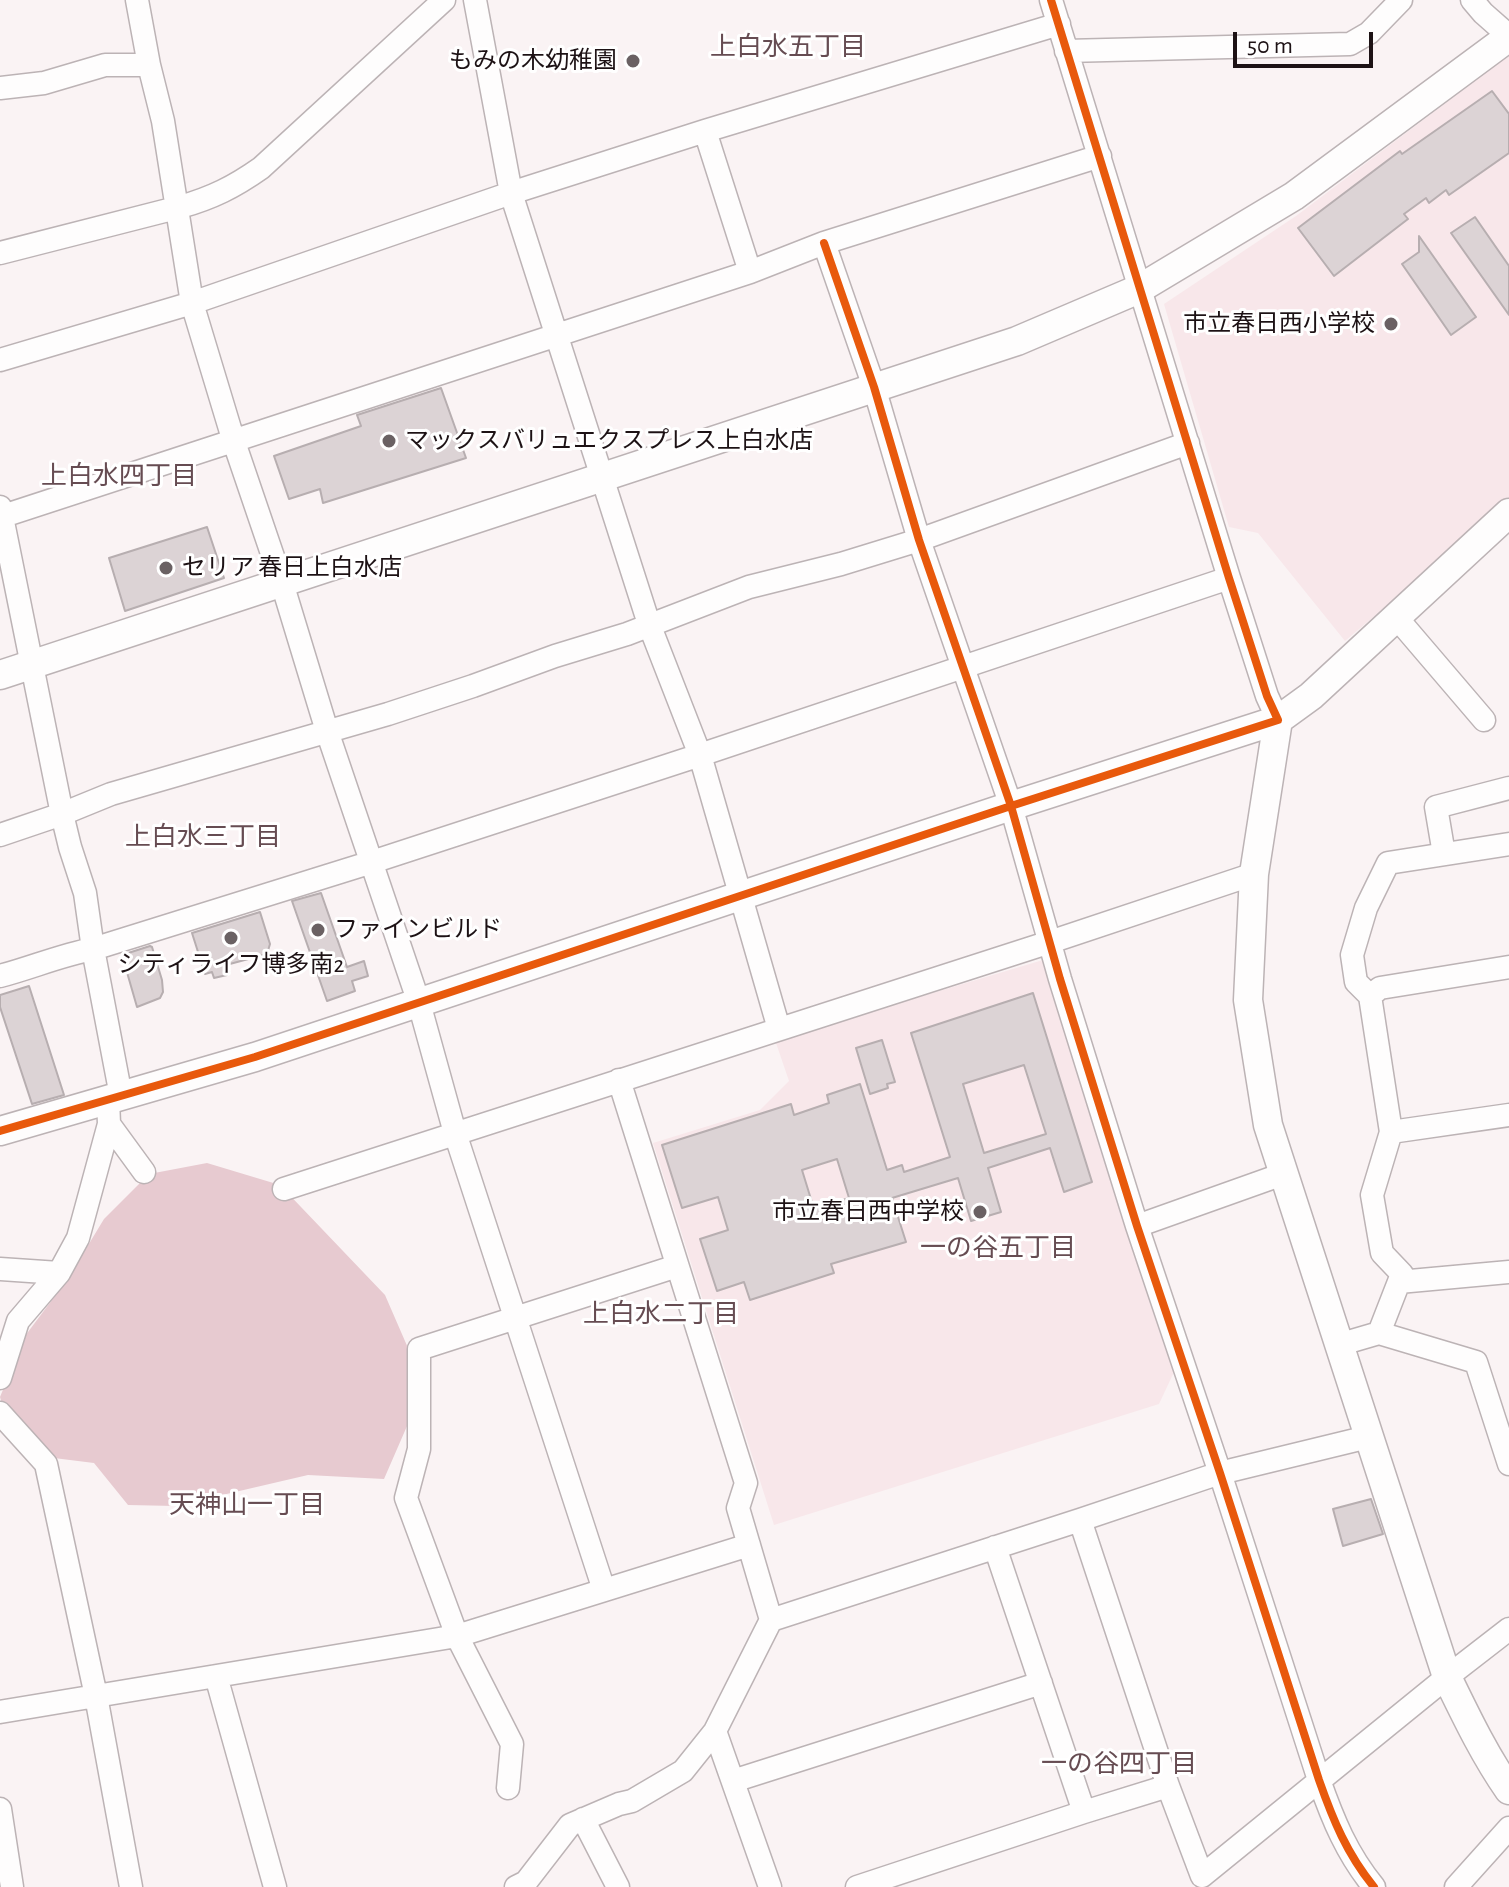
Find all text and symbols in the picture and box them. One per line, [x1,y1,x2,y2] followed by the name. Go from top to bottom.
[1237,16,1377,66] scale bar
[710,31,866,63] district label: 上白水五丁目
[1247,34,1293,58] text: 50 m
[449,47,617,75] place label: もみの木幼稚園
[624,52,642,70] marker: もみの木幼稚園
[1183,310,1375,338] place label: 市立春日西小学校
[1382,315,1400,333] marker: 市立春日西小学校
[405,427,813,455] place label: マックスバリュエクスプレス上白水店
[380,432,398,450] marker: マックスバリュエクスプレス上白水店
[41,460,197,492] district label: 上白水四丁目
[182,554,402,582] place label: セリア 春日上白水店
[157,559,175,577] marker: セリア 春日上白水店
[125,821,281,853] district label: 上白水三丁目
[334,916,502,944] place label: ファインビルド
[309,921,327,939] marker: ファインビルド
[222,929,240,947] marker: シティライフ博多南2
[118,951,344,979] place label: シティライフ博多南2
[772,1198,964,1226] place label: 市立春日西中学校
[971,1203,989,1221] marker: 市立春日西中学校
[920,1232,1076,1264] district label: 一の谷五丁目
[583,1298,739,1330] district label: 上白水二丁目
[169,1489,325,1521] district label: 天神山一丁目
[1041,1748,1197,1780] district label: 一の谷四丁目

